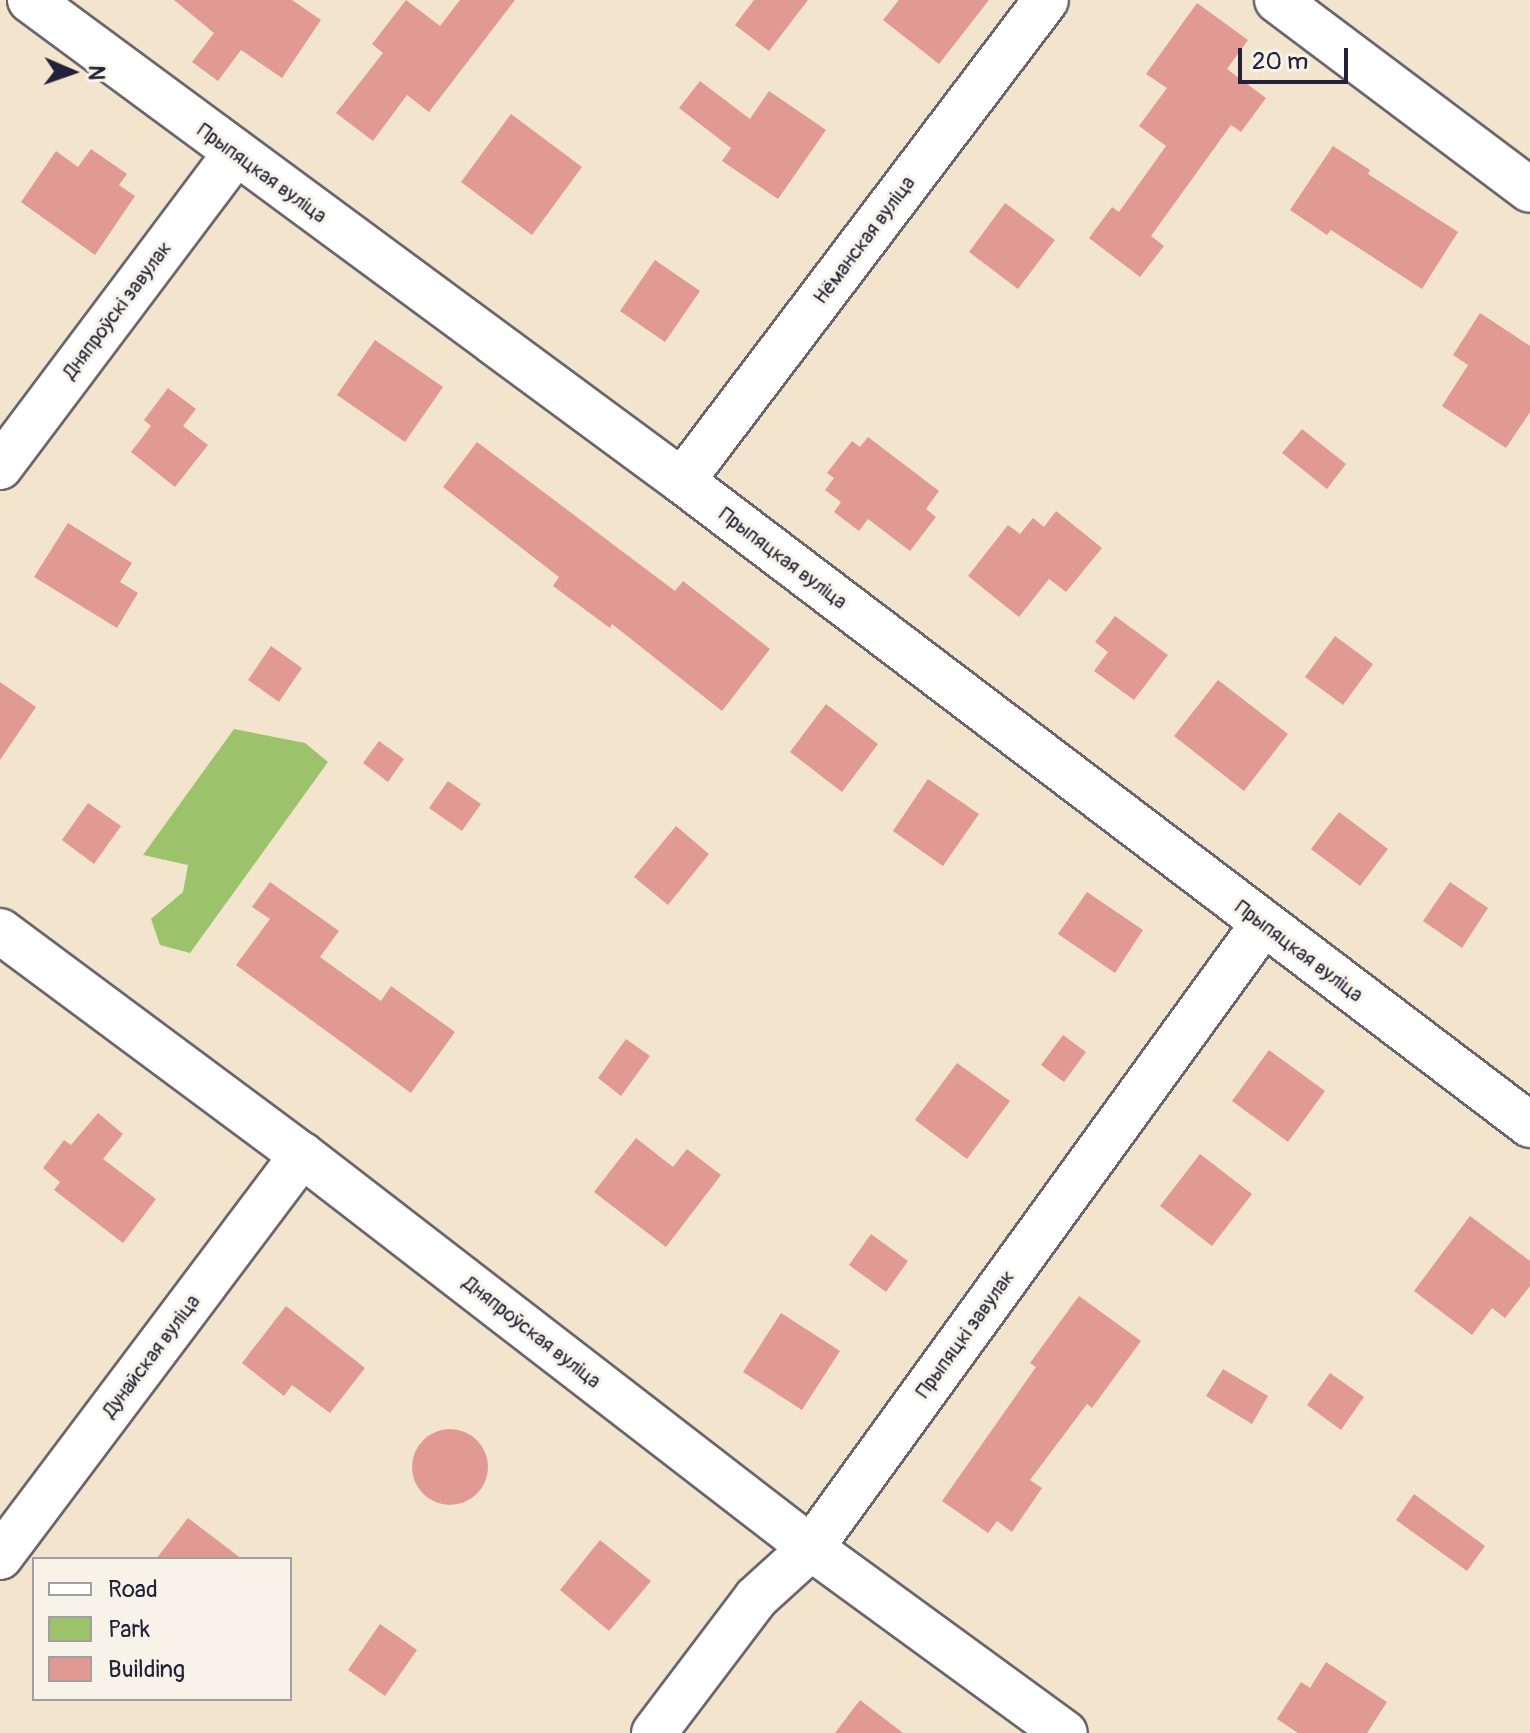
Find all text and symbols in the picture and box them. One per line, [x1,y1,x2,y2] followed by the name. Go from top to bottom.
[32,32,112,112] north arrow
[1242,32,1352,82] scale bar
[1252,47,1308,76] text: 20 m
[82,65,110,81] text: N
[193,118,331,228] street label: Прыпяцкая вуліца
[808,171,920,309] street label: Нёманская вуліца
[57,236,177,384] street label: Дняпроўскі завулак
[714,502,852,614] street label: Прыпяцкая вуліца
[1230,895,1368,1007] street label: Прыпяцкая вуліца
[911,1265,1019,1403] street label: Прыпяцкі завулак
[458,1271,606,1393] street label: Дняпроўская вуліца
[97,1290,205,1422] street label: Дунайская вуліца
[32,1557,292,1701] legend
[108,1575,158,1604] text: Road
[108,1615,150,1644] text: Park
[108,1655,185,1684] text: Building

